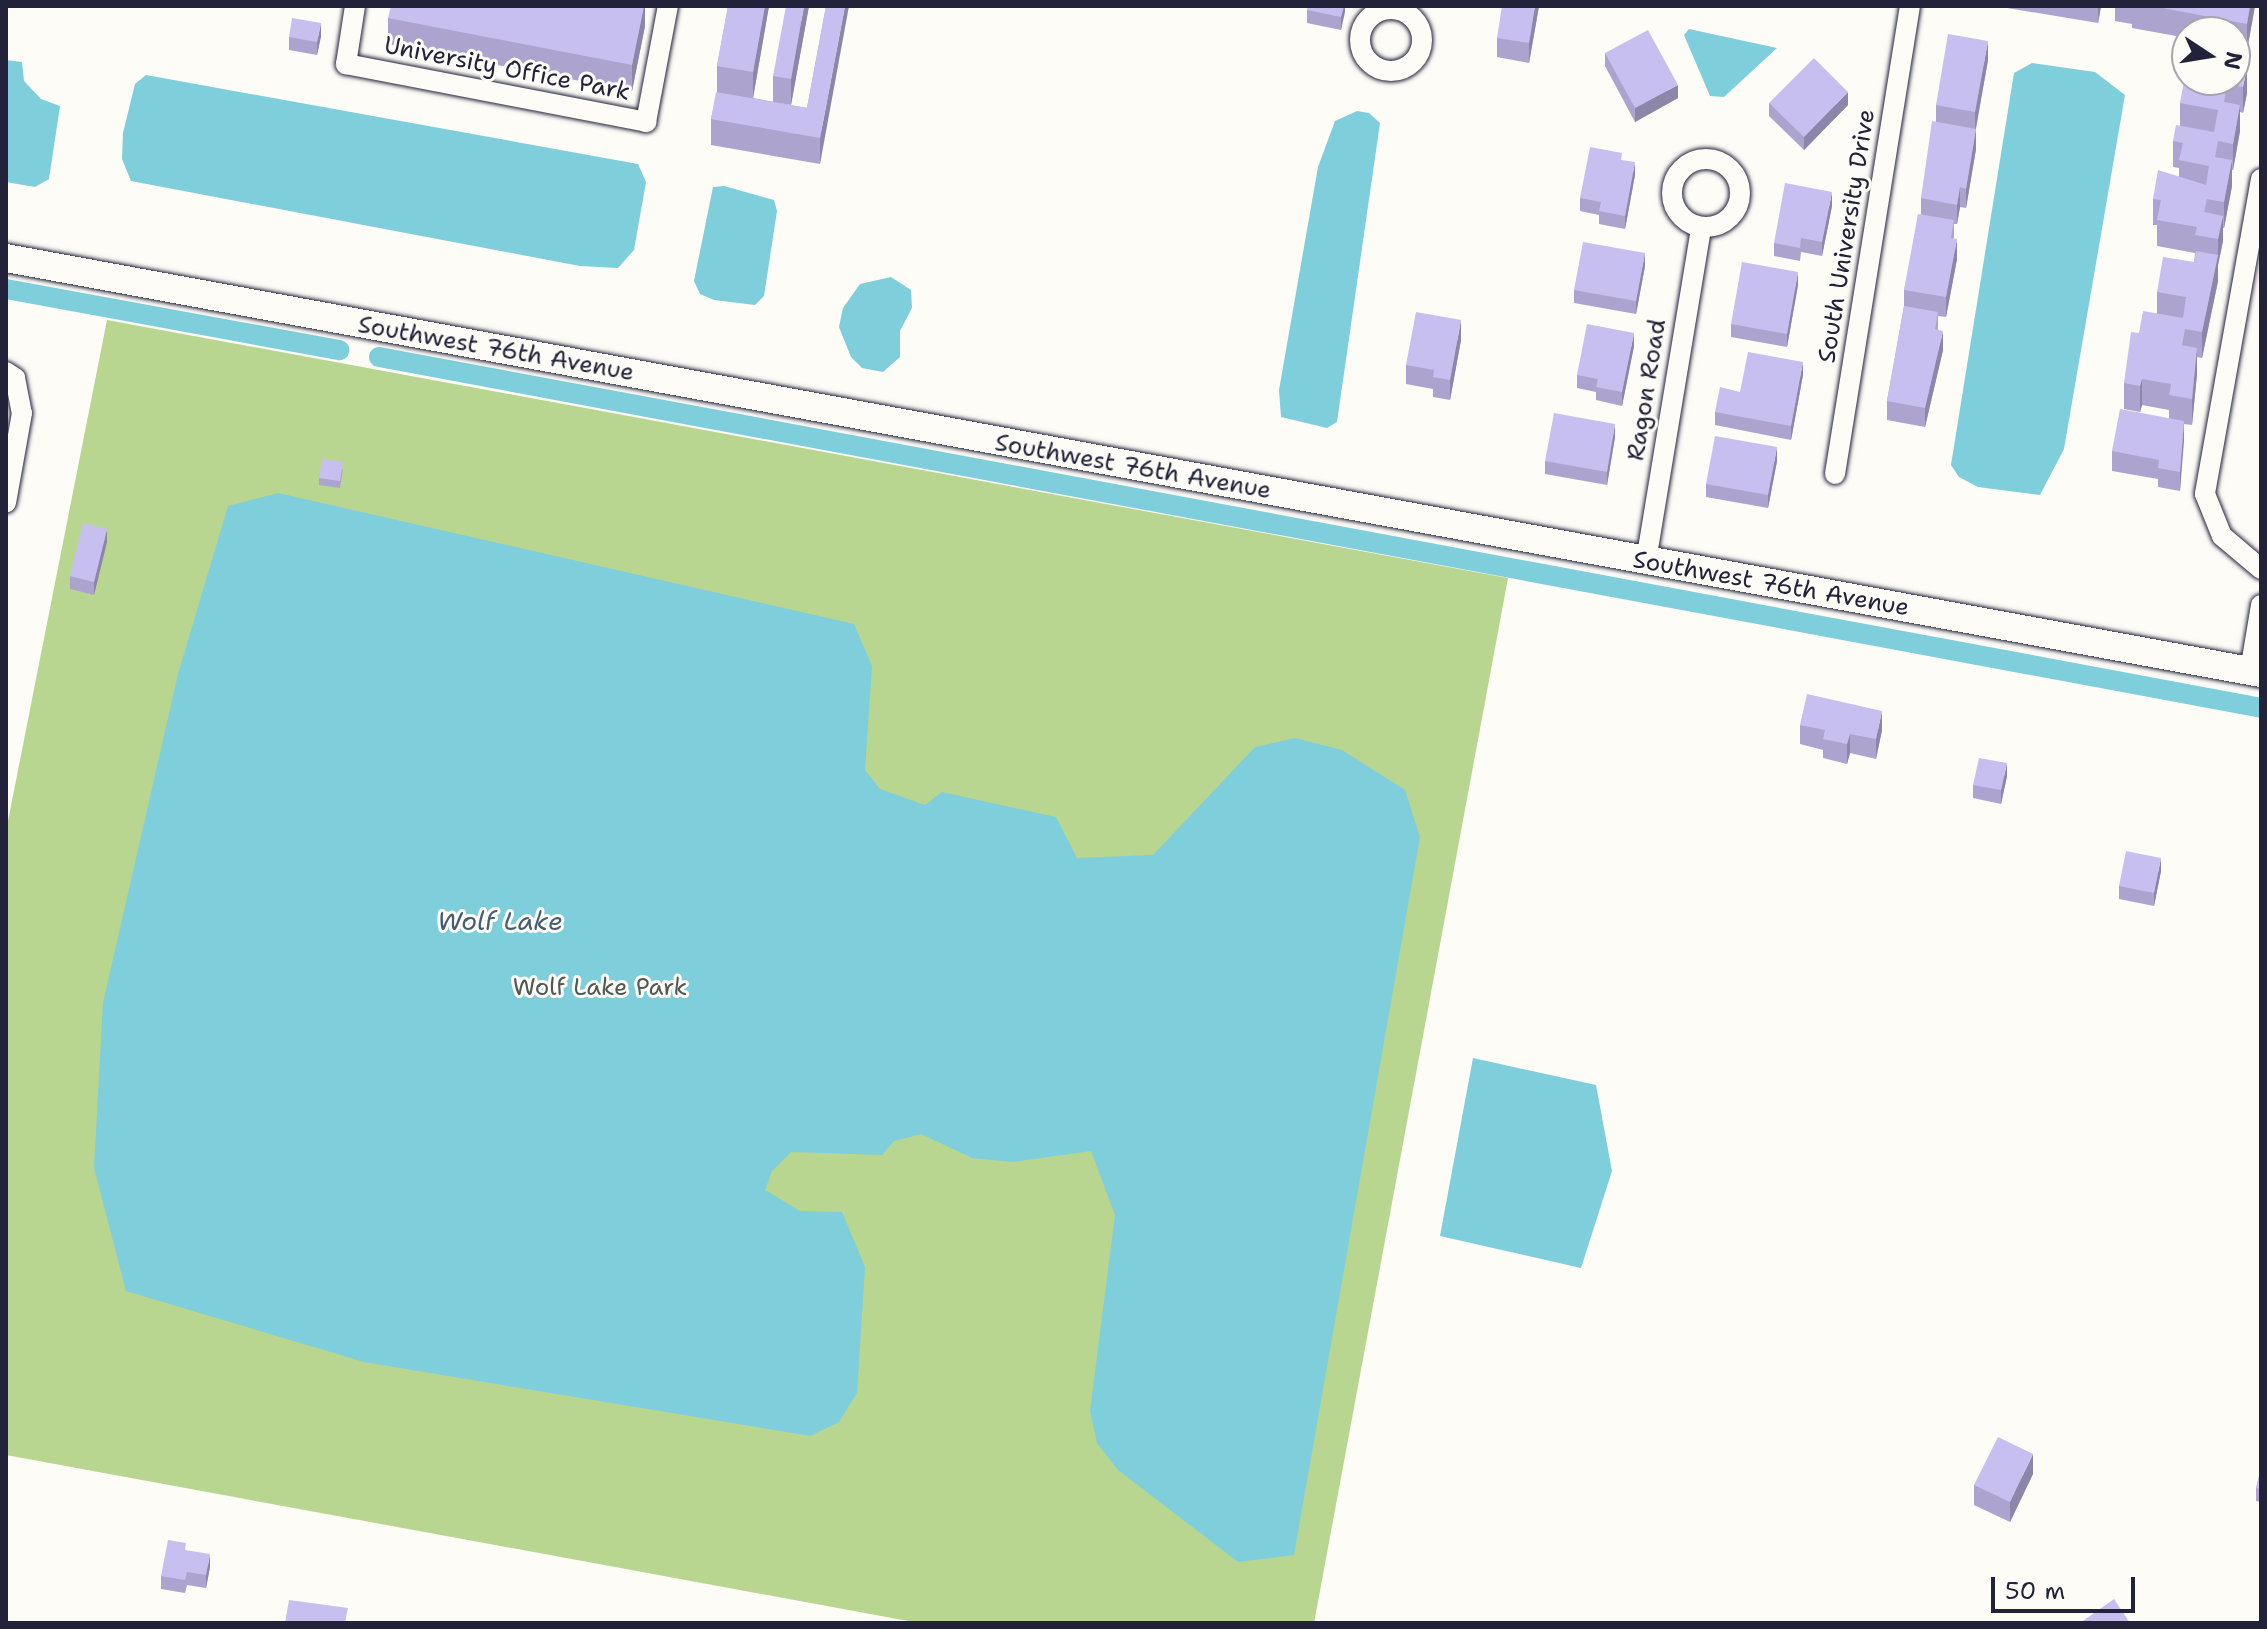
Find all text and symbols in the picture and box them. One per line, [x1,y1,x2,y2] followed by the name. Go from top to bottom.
[2171,16,2251,96] north arrow
[382,31,632,107] street label: University Office Park
[2217,49,2249,72] text: N
[1813,107,1881,365] street label: South University Drive
[356,311,636,387] street label: Southwest 76th Avenue
[1622,317,1672,463] street label: Ragon Road
[993,429,1273,505] street label: Southwest 76th Avenue
[1631,546,1911,622] street label: Southwest 76th Avenue
[437,905,563,937] water label: Wolf Lake
[513,974,687,1002] park label: Wolf Lake Park
[1995,1561,2139,1611] scale bar
[2005,1575,2065,1607] text: 50 m

